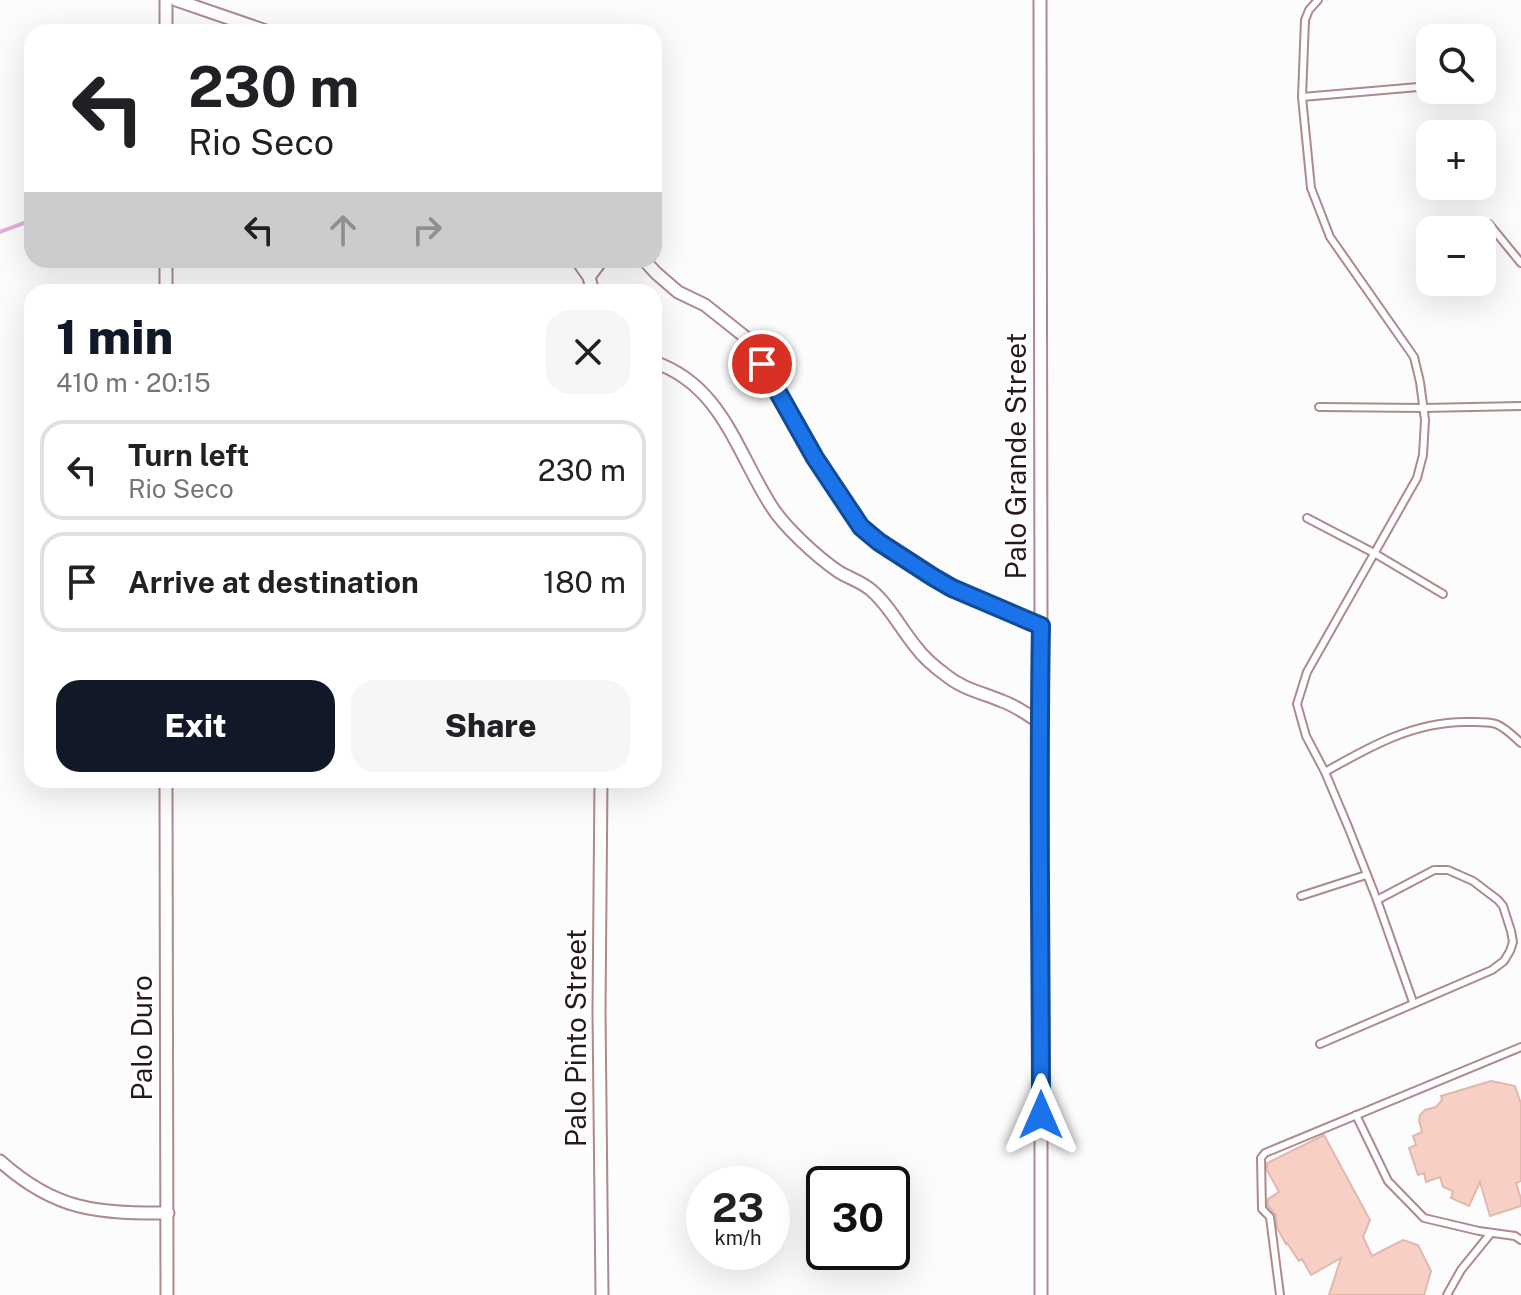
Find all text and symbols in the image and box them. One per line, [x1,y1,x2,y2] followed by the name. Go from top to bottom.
[1416,24,1496,296] map controls
[1416,24,1496,104] button: search
[188,54,360,120] text: 230 m
[56,56,160,160] icon: left
[1416,120,1496,200] button: +
[188,121,334,163] text: Rio Seco
[237,208,281,252] icon: left
[321,208,365,252] icon: ahead
[405,208,449,252] icon: right
[1416,216,1496,296] button: −
[56,308,173,365] text: 1 min
[546,310,630,394] button: close
[728,330,796,398] pin
[999,333,1032,579] street label: Palo Grande Street
[740,342,784,386] icon: arrive
[56,367,211,398] text: 410 m · 20:15
[128,437,249,473] text: Turn left
[60,448,104,492] icon: left
[538,452,626,488] text: 230 m
[128,473,234,504] text: Rio Seco
[60,560,104,604] icon: arrive
[128,564,419,600] text: Arrive at destination
[543,564,626,600] text: 180 m
[56,680,335,772] button: Exit
[351,680,630,772] button: Share
[559,929,592,1147] street label: Palo Pinto Street
[125,975,158,1101] street label: Palo Duro
[999,1073,1083,1157] position arrow
[806,1166,910,1270] speed limit sign: 30
[712,1184,764,1231] text: 23
[714,1226,762,1250] text: km/h

